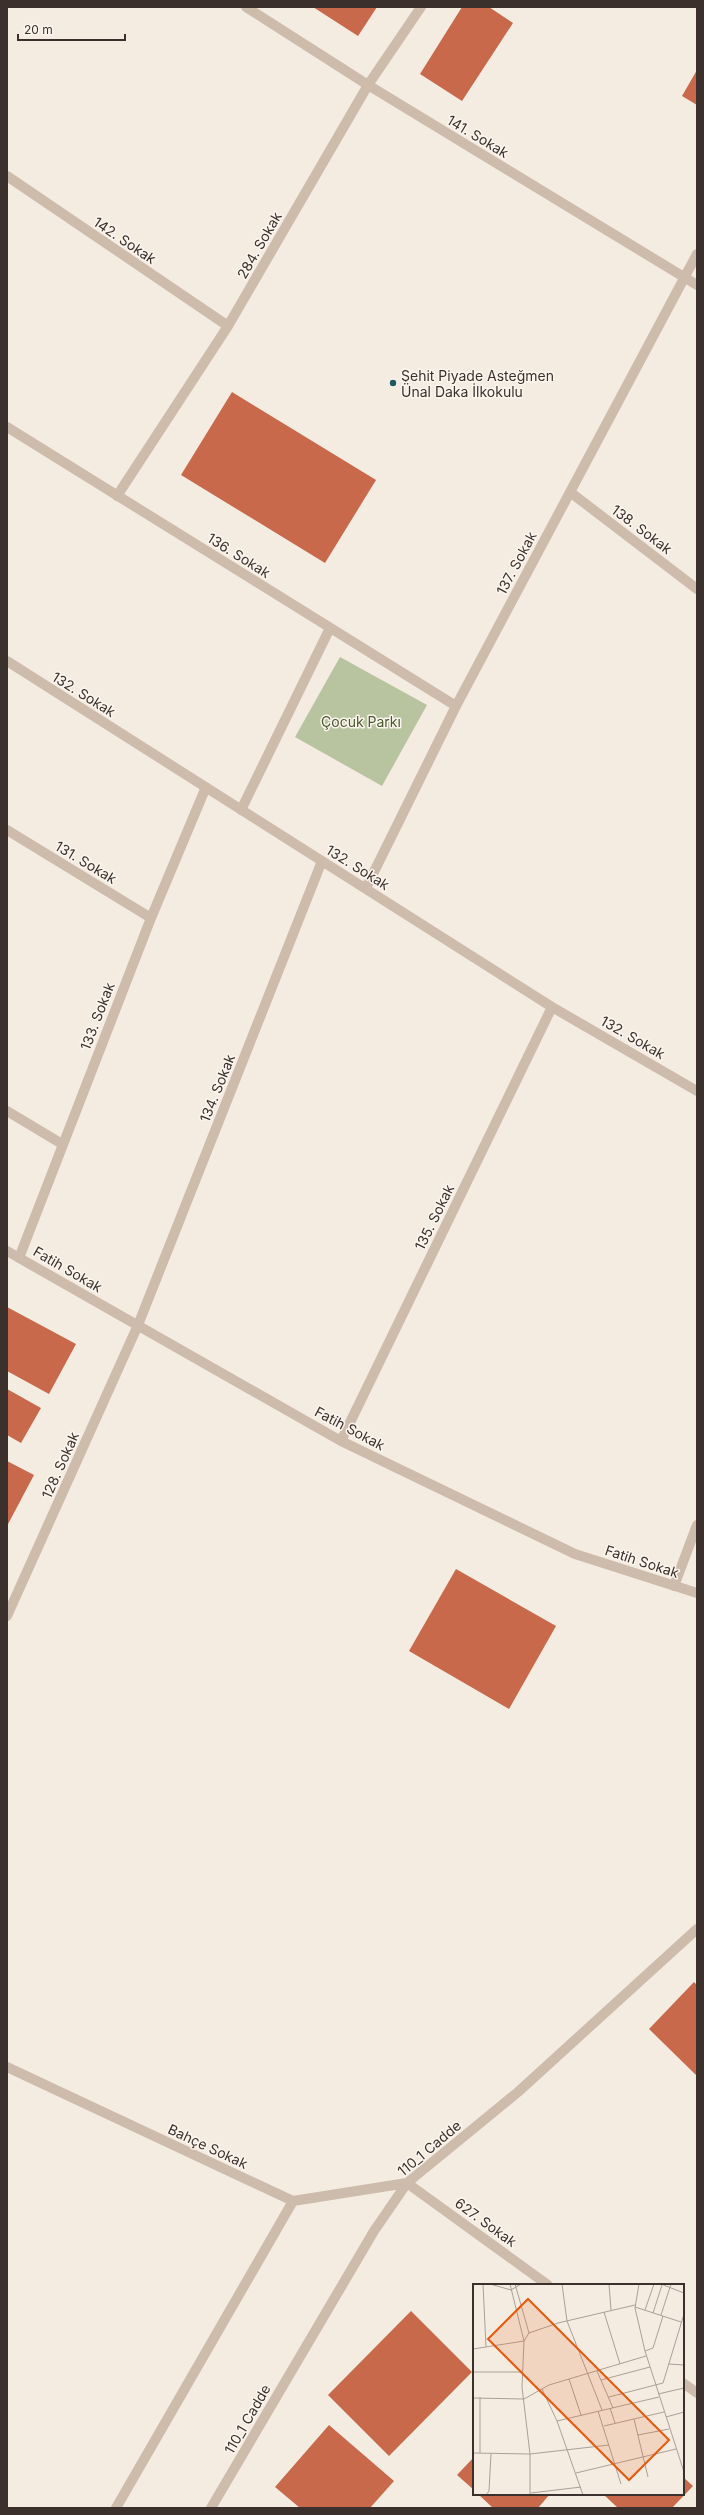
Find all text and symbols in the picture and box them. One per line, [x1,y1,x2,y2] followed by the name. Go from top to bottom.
[18,16,125,42] scale bar
[24,22,53,37] text: 20 m
[444,111,512,161] street label: 141. Sokak
[233,208,285,281] street label: 284. Sokak
[90,213,160,267] street label: 142. Sokak
[401,367,554,400] place label: Şehit Piyade Asteğmen Ünal Daka İlkokulu
[388,378,398,388] marker: Şehit Piyade Asteğmen Ünal Daka İlkokulu
[608,501,676,557] street label: 138. Sokak
[492,528,540,597] street label: 137. Sokak
[204,529,274,581] street label: 136. Sokak
[49,668,119,720] street label: 132. Sokak
[321,713,401,730] park label: Çocuk Parkı
[52,837,120,887] street label: 131. Sokak
[323,841,393,893] street label: 132. Sokak
[76,979,118,1052] street label: 133. Sokak
[598,1012,668,1062] street label: 132. Sokak
[196,1051,238,1124] street label: 134. Sokak
[411,1181,457,1253] street label: 135. Sokak
[31,1242,106,1296] street label: Fatih Sokak
[312,1403,388,1454] street label: Fatih Sokak
[38,1429,82,1501] street label: 128. Sokak
[603,1541,681,1581] street label: Fatih Sokak
[394,2117,464,2179] street label: 110_1 Cadde
[165,2120,251,2172] street label: Bahçe Sokak
[452,2194,520,2250] street label: 627. Sokak
[473,2284,684,2495] inset map
[220,2381,274,2457] street label: 110_1 Cadde

